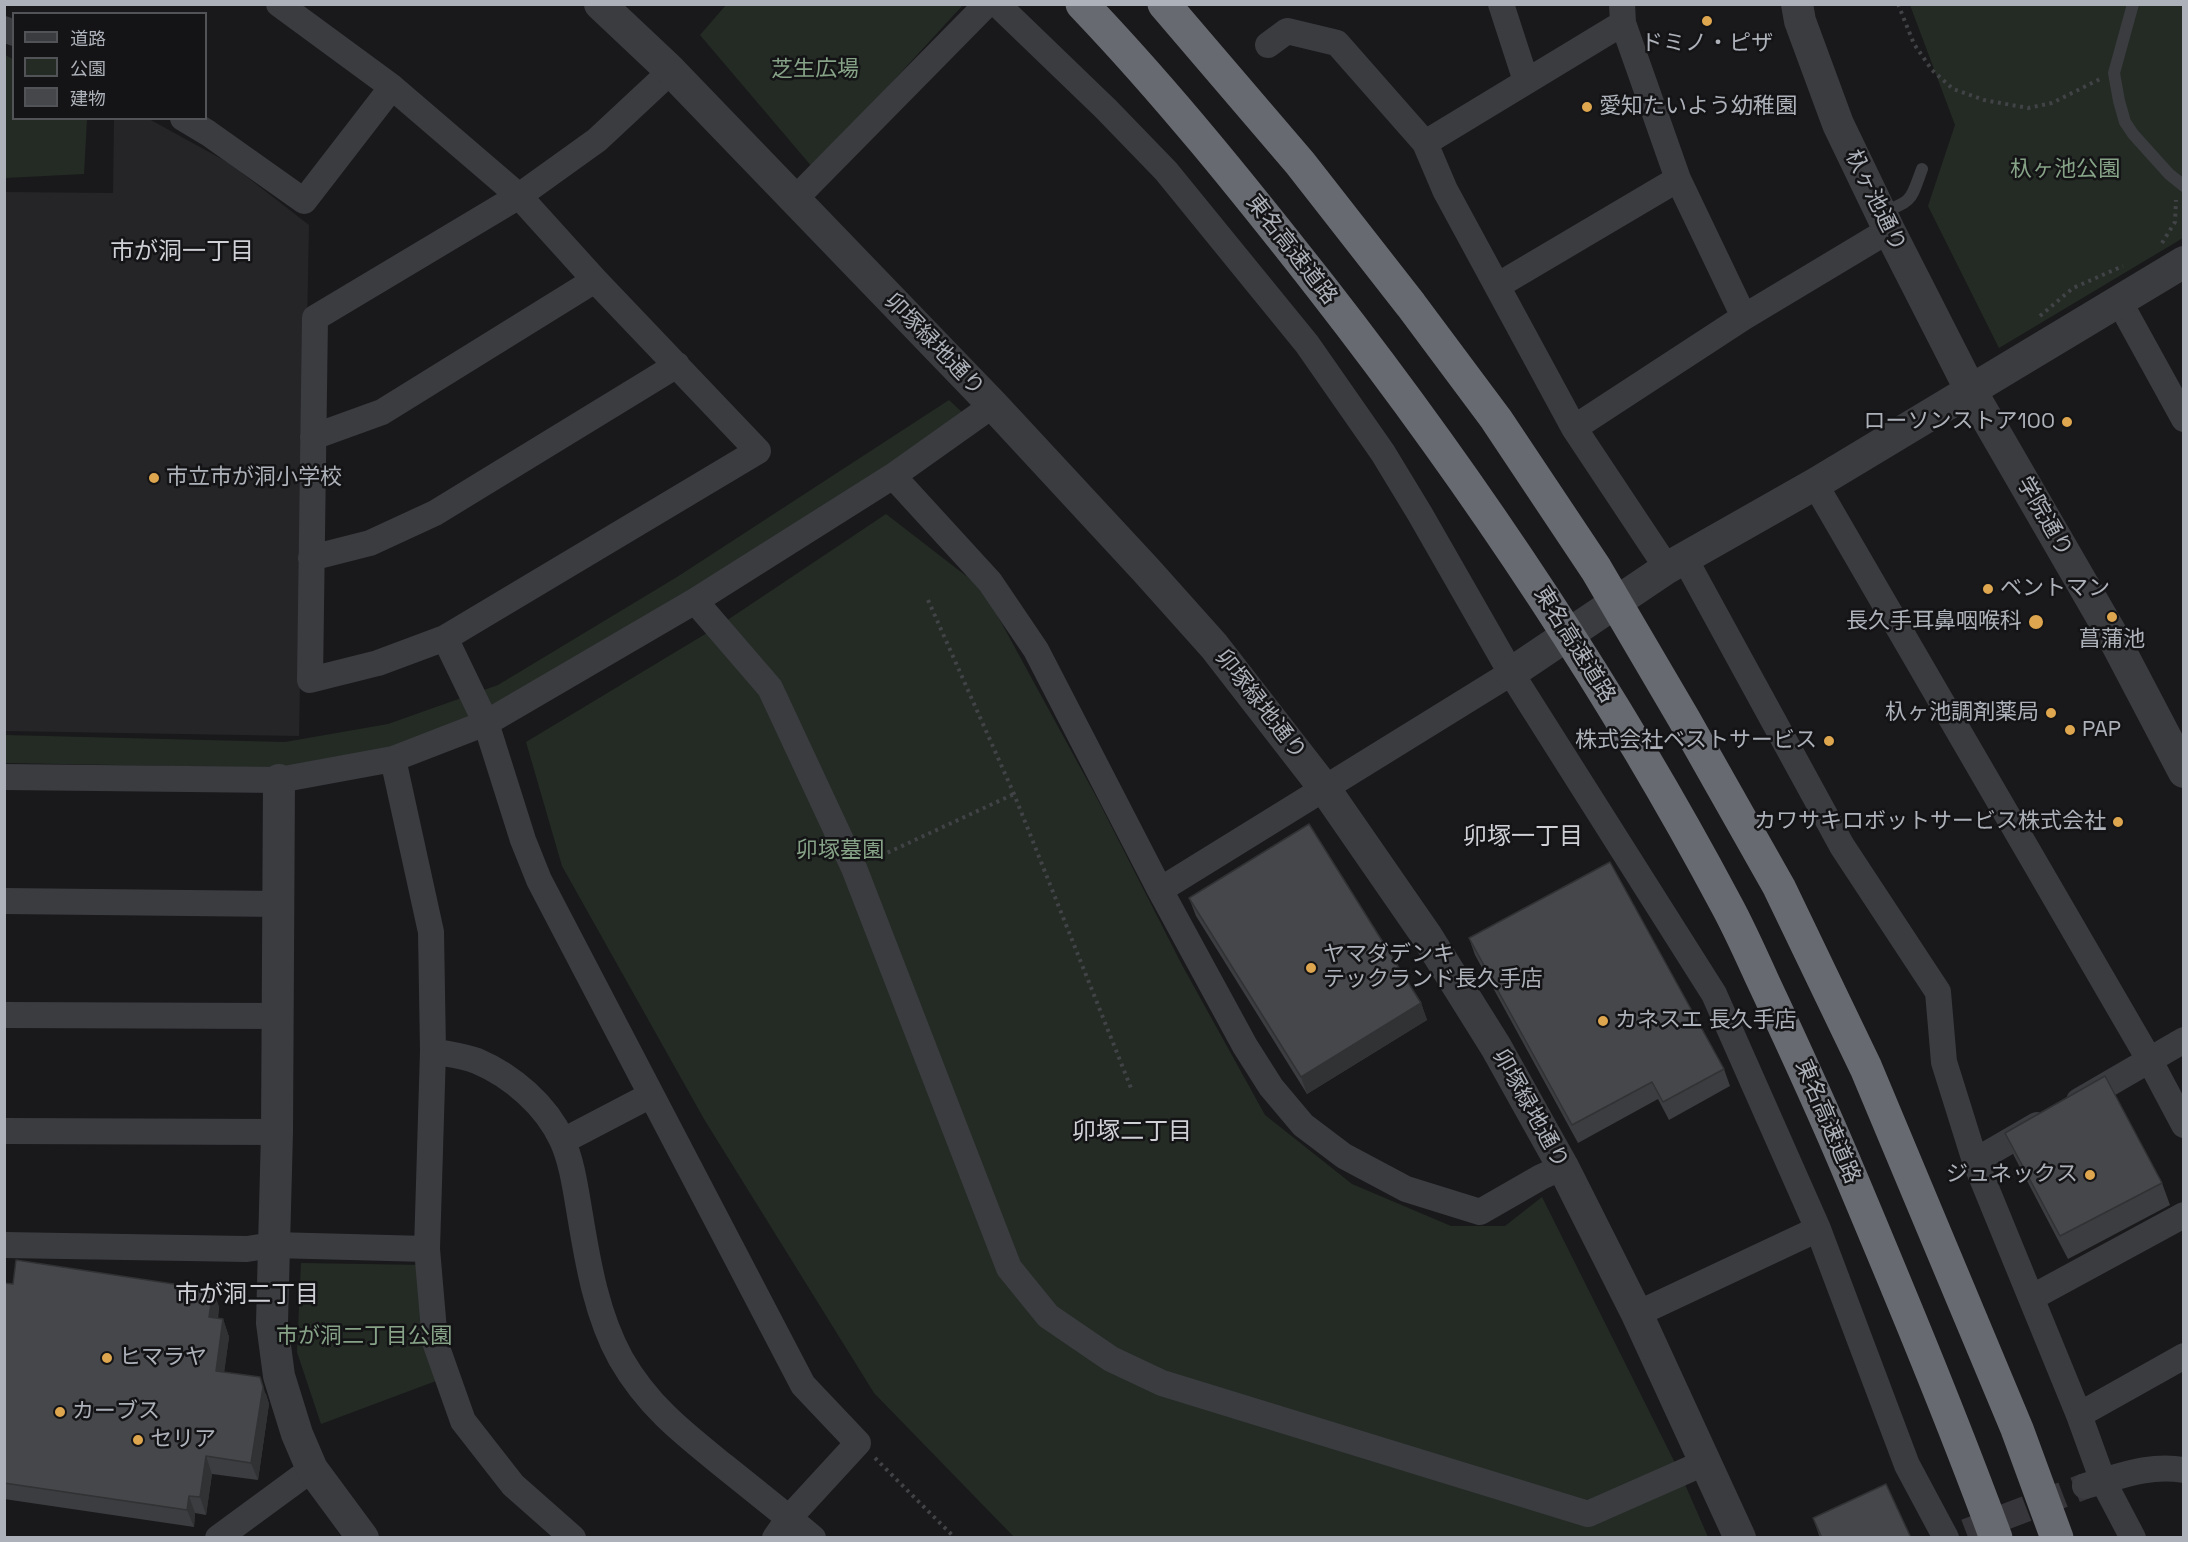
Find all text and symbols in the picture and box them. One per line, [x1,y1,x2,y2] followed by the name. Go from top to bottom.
[12,12,207,120] legend
[1700,14,1714,28] marker: ドミノ・ピザ
[70,27,106,50] text: 道路
[1641,31,1773,57] place label: ドミノ・ピザ
[70,57,106,80] text: 公園
[771,57,859,83] park label: 芝生広場
[70,87,106,110] text: 建物
[1599,94,1797,120] place label: 愛知たいよう幼稚園
[1580,100,1594,114] marker: 愛知たいよう幼稚園
[1839,146,1911,256] street label: 杁ヶ池通り
[2010,157,2120,183] park label: 杁ヶ池公園
[1240,190,1342,310] street label: 東名高速道路
[110,238,254,266] district label: 市が洞一丁目
[879,288,989,402] street label: 卯塚緑地通り
[1864,409,2055,435] place label: ローソンストア100
[2060,415,2074,429] marker: ローソンストア100
[166,465,342,491] place label: 市立市が洞小学校
[147,471,161,485] marker: 市立市が洞小学校
[2011,472,2077,562] street label: 学院通り
[2000,576,2110,602] place label: ベントマン
[1528,582,1620,708] street label: 東名高速道路
[1981,582,1995,596] marker: ベントマン
[1846,609,2022,635] place label: 長久手耳鼻咽喉科
[2105,610,2119,624] marker: 菖蒲池
[2027,613,2045,631] marker: 長久手耳鼻咽喉科
[2079,627,2145,653] place label: 菖蒲池
[1209,645,1311,765] street label: 卯塚緑地通り
[1885,700,2039,726] place label: 杁ヶ池調剤薬局
[2044,706,2058,720] marker: 杁ヶ池調剤薬局
[2082,717,2121,743] place label: PAP
[2063,723,2077,737] marker: PAP
[1575,728,1817,754] place label: 株式会社ベストサービス
[1822,734,1836,748] marker: 株式会社ベストサービス
[1754,809,2106,835] place label: カワサキロボットサービス株式会社
[2111,815,2125,829] marker: カワサキロボットサービス株式会社
[1463,823,1583,851] district label: 卯塚一丁目
[796,838,884,864] park label: 卯塚墓園
[1323,942,1543,993] place label: ヤマダデンキ テックランド長久手店
[1304,961,1318,975] marker: ヤマダデンキ テックランド長久手店
[1615,1008,1797,1034] place label: カネスエ 長久手店
[1596,1014,1610,1028] marker: カネスエ 長久手店
[1486,1045,1574,1173] street label: 卯塚緑地通り
[1789,1056,1865,1188] street label: 東名高速道路
[1072,1118,1192,1146] district label: 卯塚二丁目
[1946,1162,2078,1188] place label: ジュネックス
[2083,1168,2097,1182] marker: ジュネックス
[175,1281,319,1309] district label: 市が洞二丁目
[276,1324,452,1350] park label: 市が洞二丁目公園
[119,1345,207,1371] place label: ヒマラヤ
[100,1351,114,1365] marker: ヒマラヤ
[72,1399,160,1425] place label: カーブス
[53,1405,67,1419] marker: カーブス
[150,1427,216,1453] place label: セリア
[131,1433,145,1447] marker: セリア

